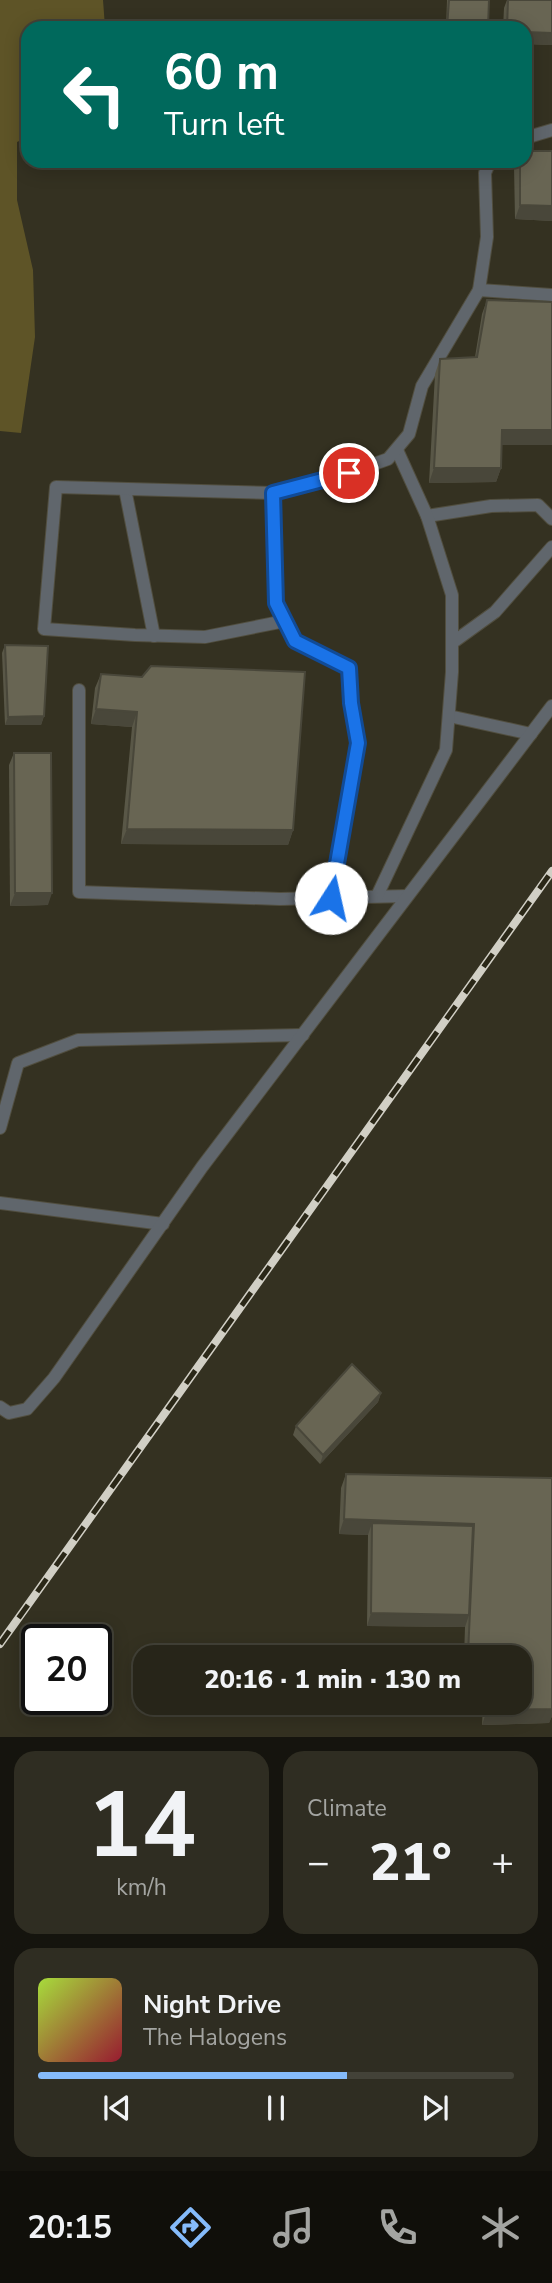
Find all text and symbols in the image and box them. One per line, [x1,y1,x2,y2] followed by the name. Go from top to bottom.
[164,39,279,106] text: 60 m
[49,49,140,140] icon: left
[164,103,284,146] text: Turn left
[319,443,379,503] pin
[330,454,368,492] icon: arrive
[294,861,368,935] position arrow
[21,1624,112,1715] speed limit sign: 20
[204,1662,461,1697] text: 20:16 · 1 min · 130 m
[87,1764,196,1888] text: 14
[307,1793,387,1824] text: Climate
[369,1827,452,1898] text: 21°
[307,1837,330,1888] text: −
[491,1837,514,1888] text: +
[116,1872,167,1903] text: km/h
[143,1987,281,2022] text: Night Drive
[143,2022,287,2053] text: The Halogens
[98,2089,136,2127] icon: previous
[257,2089,295,2127] icon: pause
[416,2089,454,2127] icon: next
[166,2203,215,2252] icon: directions
[269,2203,318,2252] icon: music
[373,2203,422,2252] icon: phone
[476,2203,525,2252] icon: climate
[27,2206,112,2249] text: 20:15

